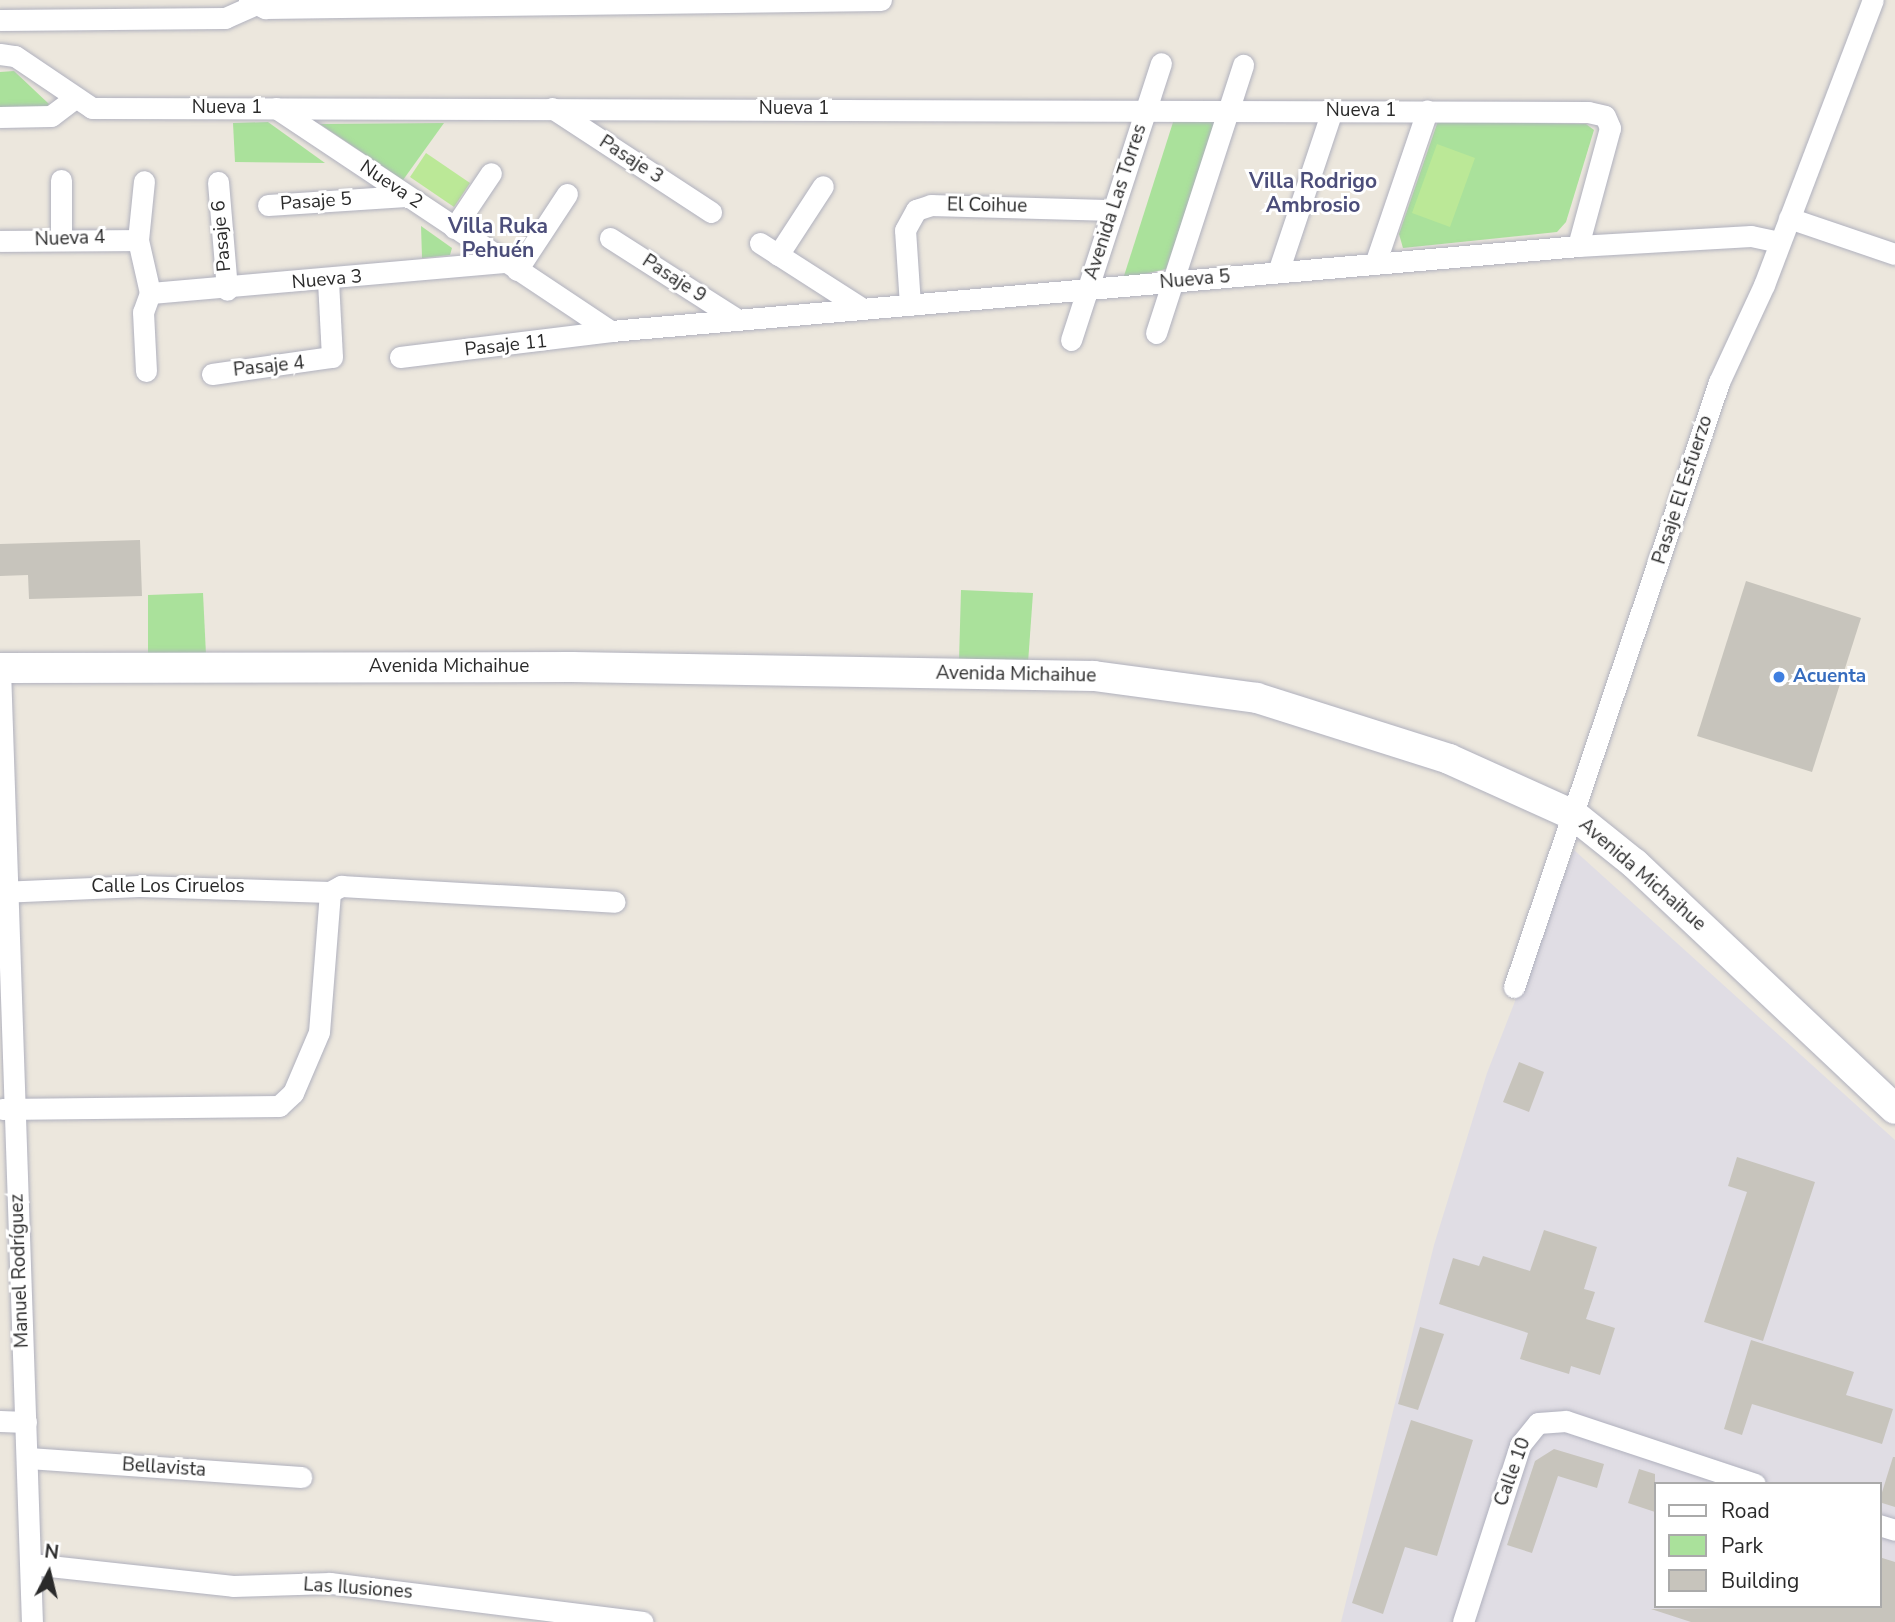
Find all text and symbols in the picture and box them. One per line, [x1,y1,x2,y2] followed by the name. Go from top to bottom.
[192,97,262,119] street label: Nueva 1
[759,98,829,120] street label: Nueva 1
[1326,100,1396,122] street label: Nueva 1
[1080,121,1152,283] street label: Avenida Las Torres
[595,131,667,189] street label: Pasaje 3
[355,156,427,214] street label: Nueva 2
[1249,168,1377,218] district label: Villa Rodrigo Ambrosio
[279,188,353,216] street label: Pasaje 5
[947,194,1027,218] street label: El Coihue
[208,199,236,273] street label: Pasaje 6
[448,213,548,263] district label: Villa Ruka Pehuén
[34,226,106,252] street label: Nueva 4
[638,250,710,308] street label: Pasaje 9
[291,266,363,294] street label: Nueva 3
[1159,266,1231,294] street label: Nueva 5
[463,330,549,362] street label: Pasaje 11
[232,352,306,382] street label: Pasaje 4
[1648,413,1718,567] street label: Pasaje El Esfuerzo
[369,656,529,678] street label: Avenida Michaihue
[936,662,1096,688] street label: Avenida Michaihue
[1793,666,1866,688] place label: Acuenta
[1771,669,1787,685] marker: Acuenta
[1574,814,1710,936] street label: Avenida Michaihue
[91,876,245,898] street label: Calle Los Ciruelos
[6,1193,34,1349] street label: Manuel Rodríguez
[1490,1435,1536,1509] street label: Calle 10
[121,1454,207,1482] street label: Bellavista
[1654,1482,1881,1608] legend
[1721,1497,1770,1525] text: Road
[1721,1532,1763,1560] text: Park
[14,1538,84,1608] north arrow
[43,1538,60,1566] text: N
[1721,1567,1799,1595] text: Building
[302,1574,414,1604] street label: Las Ilusiones

